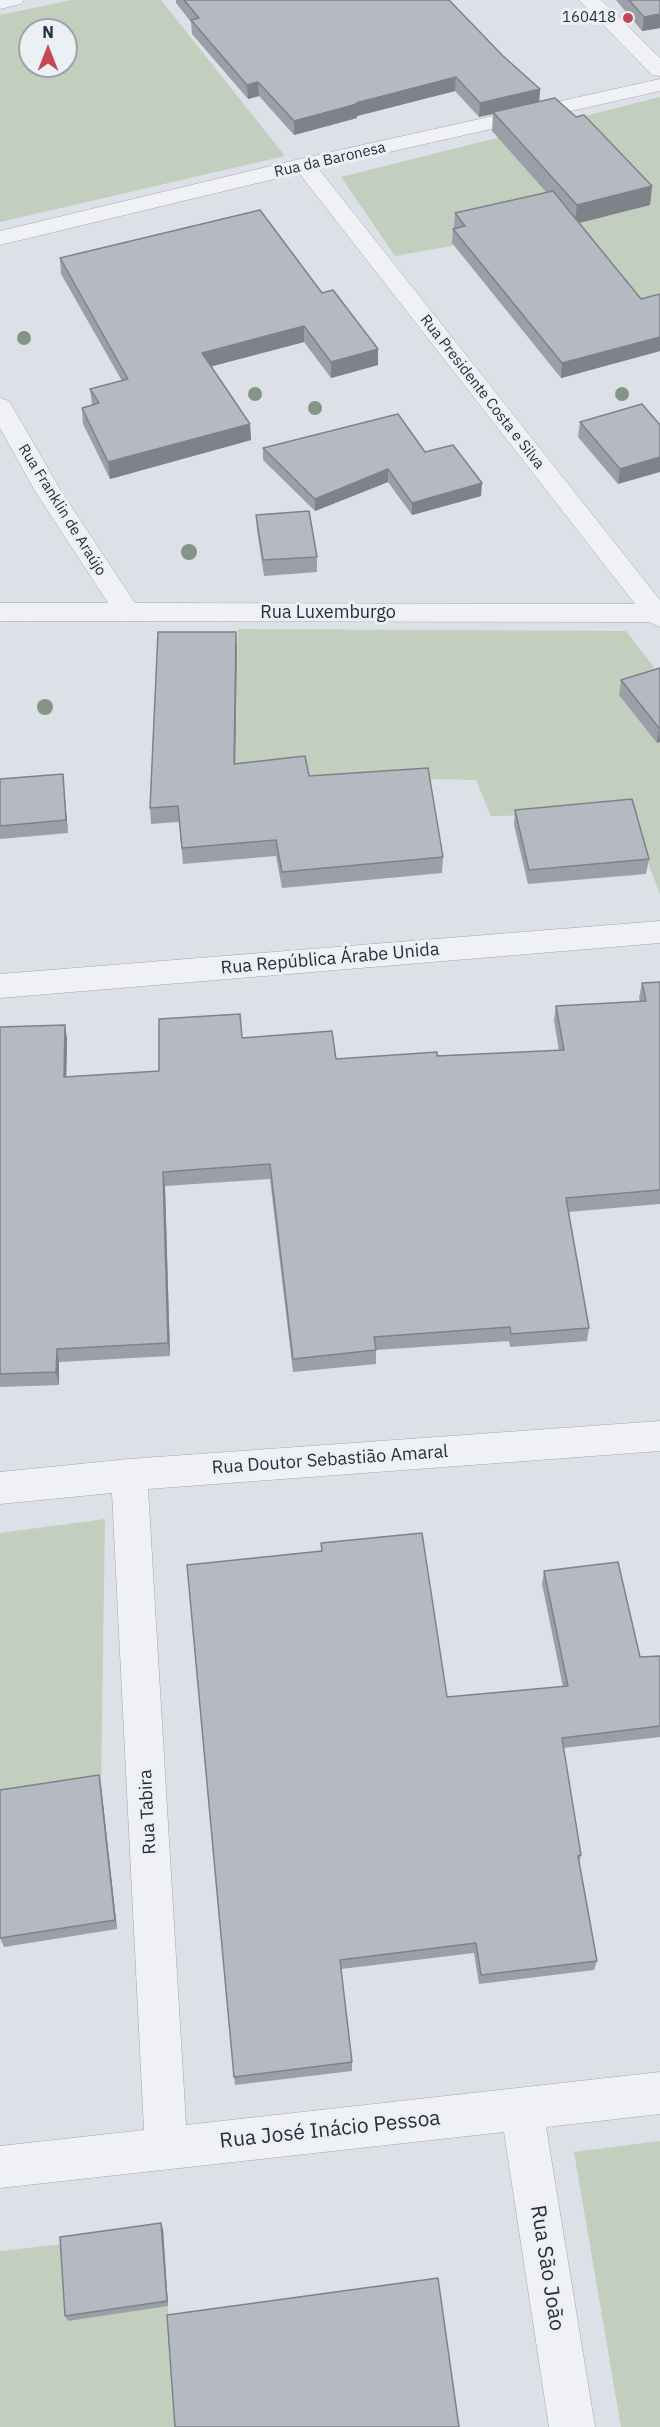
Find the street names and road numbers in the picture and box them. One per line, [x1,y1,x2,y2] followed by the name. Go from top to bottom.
[273,138,387,182] street label: Rua da Baronesa
[416,311,548,473] street label: Rua Presidente Costa e Silva
[14,441,110,579] street label: Rua Franklin de Araújo
[260,602,396,624] street label: Rua Luxemburgo
[220,939,440,979] street label: Rua República Árabe Unida
[211,1441,449,1479] street label: Rua Doutor Sebastião Amaral
[135,1769,161,1855] street label: Rua Tabira
[218,2106,442,2154] street label: Rua José Inácio Pessoa
[525,2203,569,2333] street label: Rua São João

